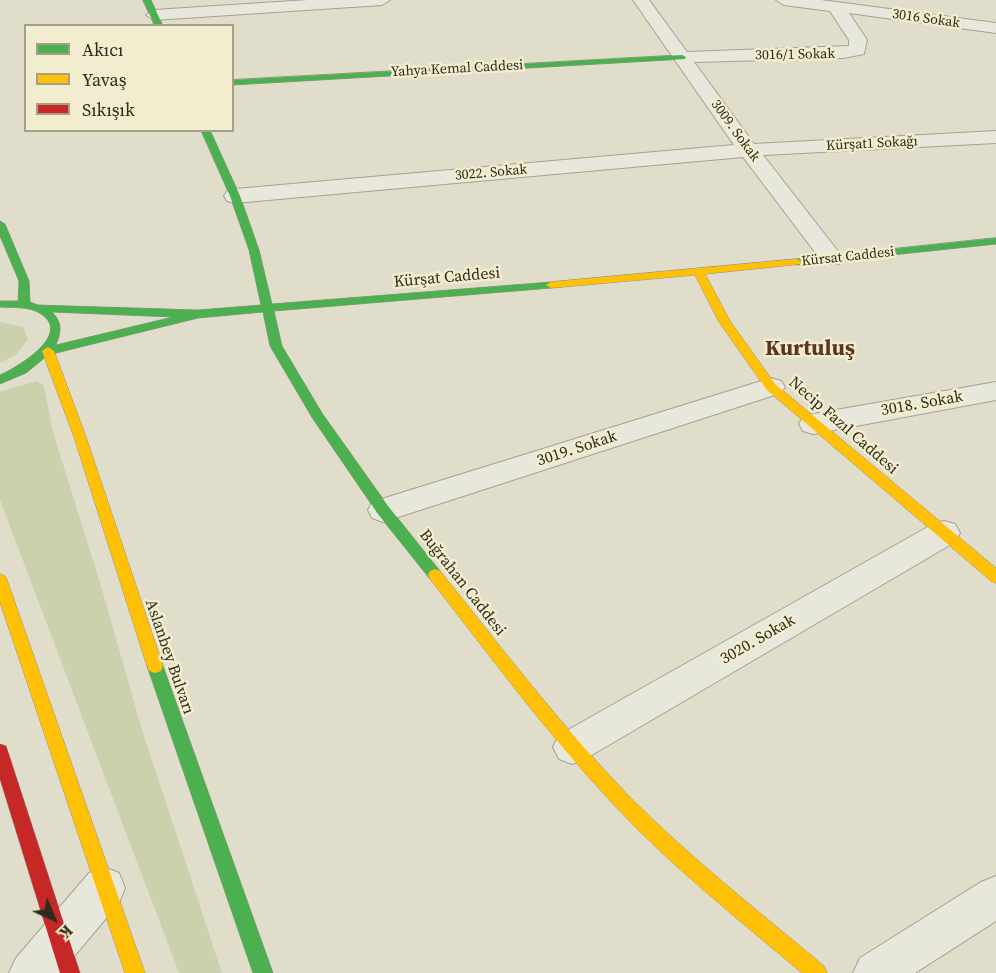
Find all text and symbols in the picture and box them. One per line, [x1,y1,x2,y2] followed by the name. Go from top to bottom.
[891,6,961,32] street label: 3016 Sokak
[24,24,234,132] legend
[82,37,123,62] text: Akıcı
[755,46,835,64] street label: 3016/1 Sokak
[390,57,524,81] street label: Yahya Kemal Caddesi
[82,67,127,92] text: Yavaş
[82,97,135,122] text: Sıkışık
[707,97,763,165] street label: 3009. Sokak
[826,133,918,155] street label: Kürşat1 Sokağı
[454,161,528,185] street label: 3022. Sokak
[801,244,895,270] street label: Kürsat Caddesi
[393,264,501,292] street label: Kürşat Caddesi
[765,336,855,362] district label: Kurtuluş
[784,373,902,479] street label: Necip Fazıl Caddesi
[879,387,965,421] street label: 3018. Sokak
[535,427,619,471] street label: 3019. Sokak
[415,526,509,640] street label: Buğrahan Caddesi
[140,597,198,717] street label: Aslanbey Bulvarı
[717,611,799,669] street label: 3020. Sokak
[24,889,84,949] north arrow
[55,920,78,944] text: K

